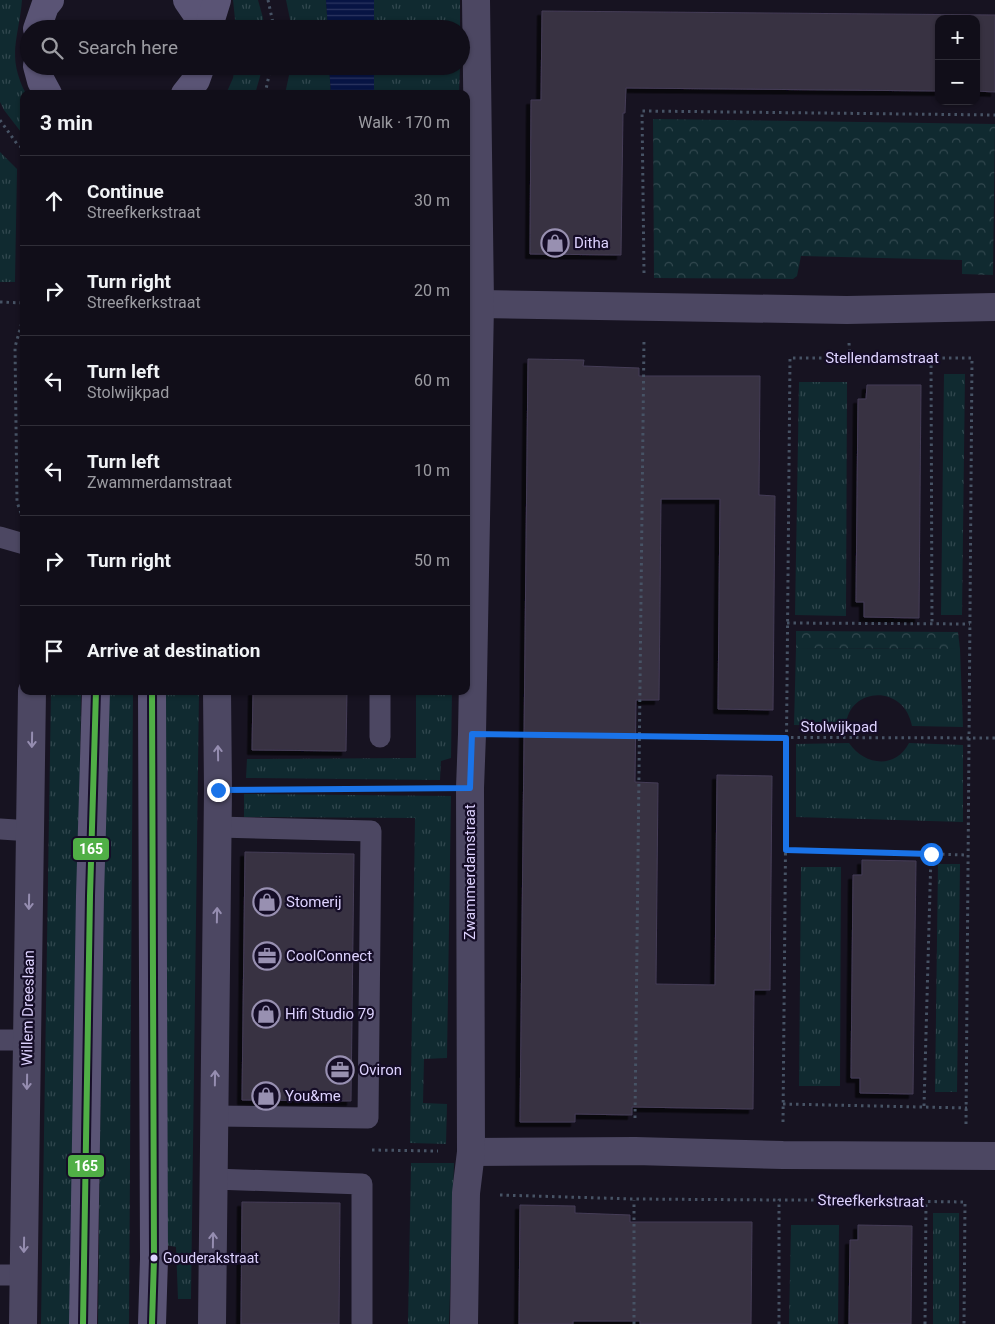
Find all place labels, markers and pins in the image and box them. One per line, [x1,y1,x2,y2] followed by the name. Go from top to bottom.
[540,228,570,258] shop icon: Ditha
[574,234,609,252] place label: Ditha
[252,887,282,917] shop icon: Stomerij
[286,893,342,911] place label: Stomerij
[252,941,282,971] office icon: CoolConnect
[286,947,372,965] place label: CoolConnect
[251,999,281,1029] shop icon: Hifi Studio 79
[285,1005,375,1023] place label: Hifi Studio 79
[325,1055,355,1085] office icon: Oviron
[359,1061,402,1079] place label: Oviron
[251,1081,281,1111] shop icon: You&me
[285,1087,341,1105] place label: You&me
[163,1250,259,1266] place label: Gouderakstraat
[149,1253,159,1263] marker: Gouderakstraat

